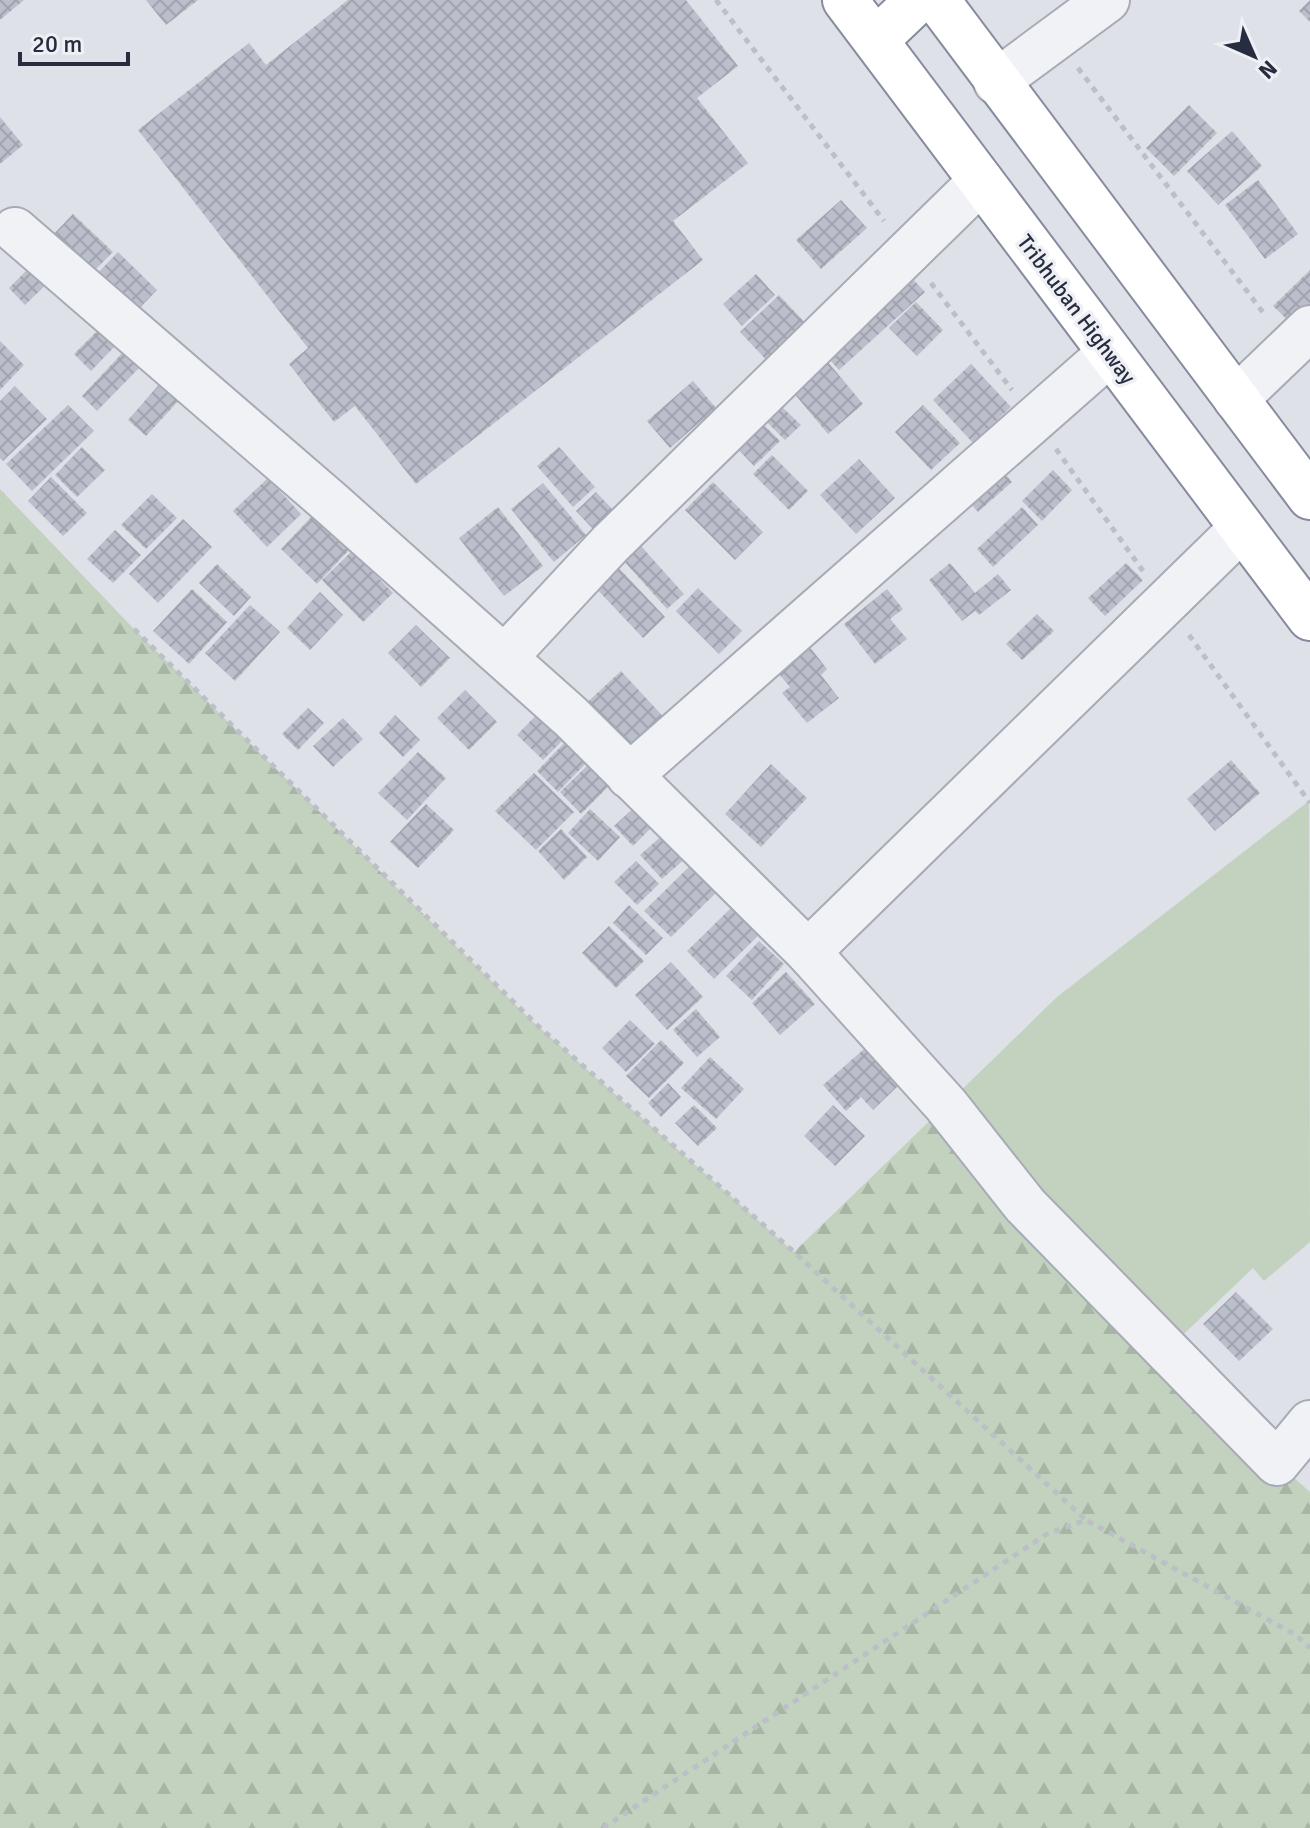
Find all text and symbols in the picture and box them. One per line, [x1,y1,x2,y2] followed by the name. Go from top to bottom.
[20,16,128,66] scale bar
[1214,16,1294,96] north arrow
[32,29,82,59] text: 20 m
[1253,55,1283,85] text: N
[1012,229,1142,390] street label: Tribhuban Highway

